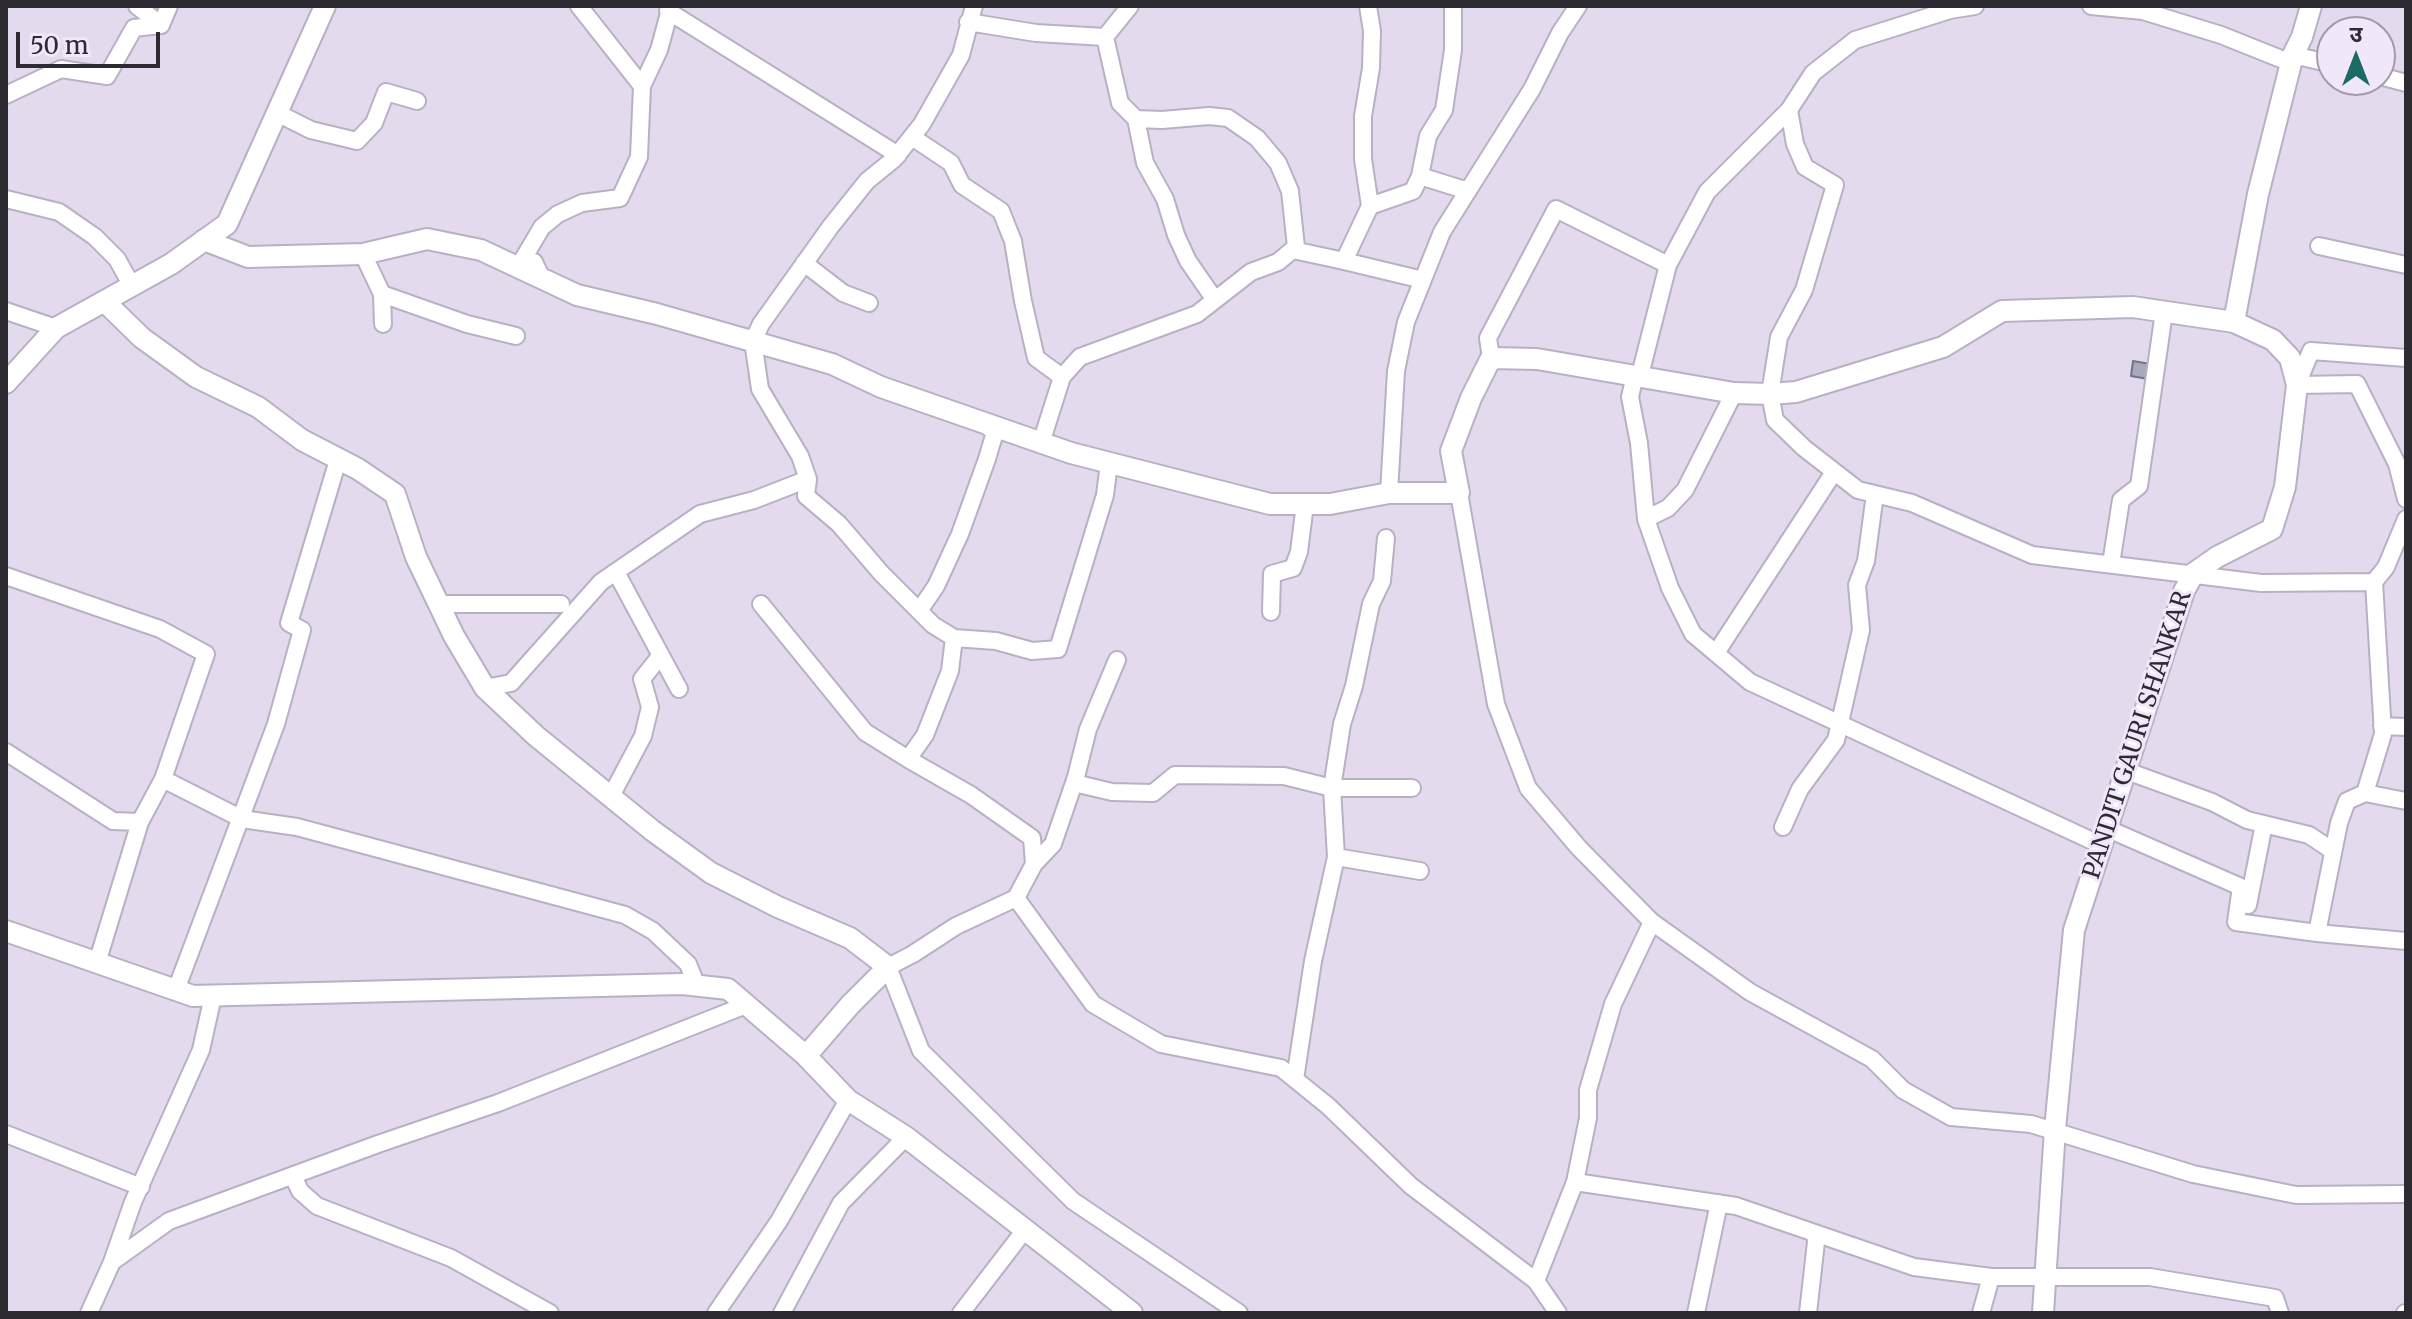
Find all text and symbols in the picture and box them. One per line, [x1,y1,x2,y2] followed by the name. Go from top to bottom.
[20,16,164,66] scale bar
[2316,16,2396,96] north arrow
[2350,20,2362,48] text: उ
[30,30,89,61] text: 50 m
[2078,587,2198,883] street label: PANDIT GAURI SHANKAR

